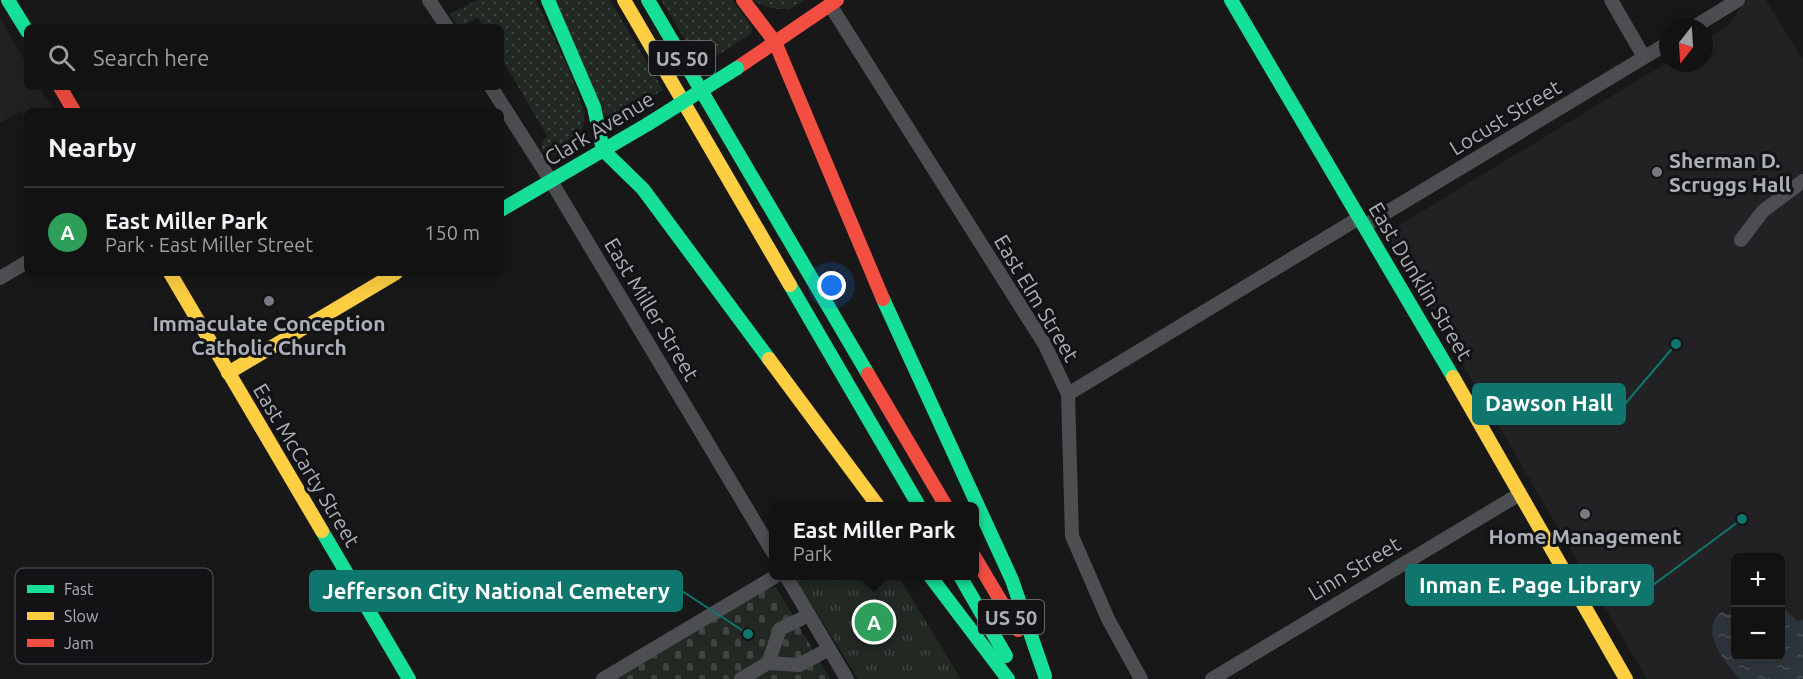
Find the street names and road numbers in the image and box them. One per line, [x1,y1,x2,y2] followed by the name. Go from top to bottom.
[649,41,715,75] road number: US 50
[1445,74,1565,160] street label: Locust Street
[540,86,658,170] street label: Clark Avenue
[1364,198,1478,364] street label: East Dunklin Street
[990,230,1084,366] street label: East Elm Street
[600,233,704,385] street label: East Miller Street
[249,379,365,551] street label: East McCarty Street
[1304,531,1404,605] street label: Linn Street
[978,600,1044,634] road number: US 50

